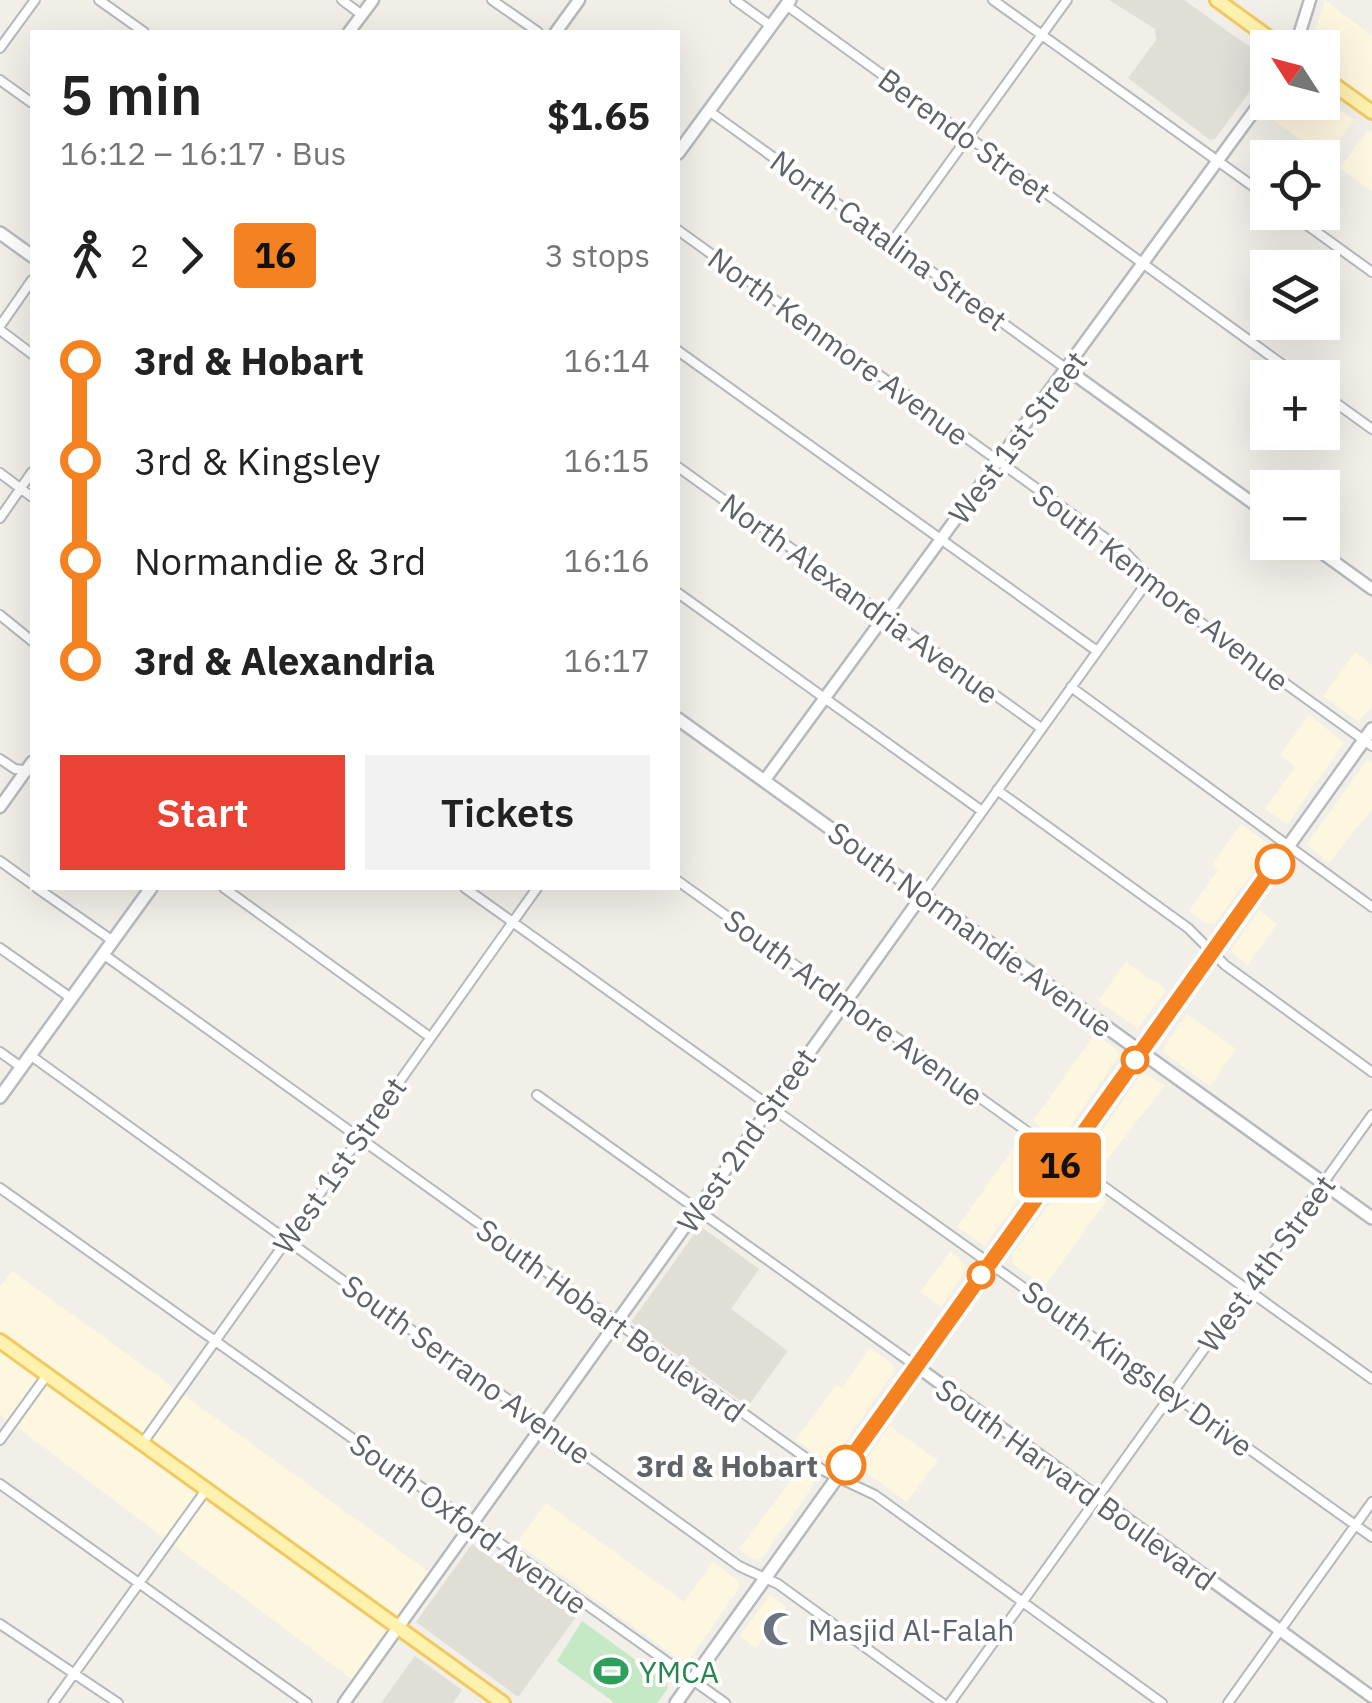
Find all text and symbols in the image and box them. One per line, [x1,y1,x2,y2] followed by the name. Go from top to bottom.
[1250,30,1340,120] north arrow
[1250,30,1340,560] map controls
[60,59,202,130] text: 5 min
[871,59,1059,211] street label: Berendo Street
[547,91,650,140] text: $1.65
[60,132,346,174] text: 16:12 – 16:17 · Bus
[1250,140,1340,230] button: locate
[763,141,1015,339] street label: North Catalina Street
[60,228,115,283] icon: walk
[164,228,219,283] icon: forward
[254,232,296,278] text: 16
[130,234,149,276] text: 2
[545,234,650,276] text: 3 stops
[701,238,977,454] street label: North Kenmore Avenue
[1250,250,1340,340] button: layers
[134,336,364,385] text: 3rd & Hobart
[564,339,650,381] text: 16:14
[939,343,1095,531] street label: West 1st Street
[1250,360,1340,450] button: +
[134,436,381,485] text: 3rd & Kingsley
[564,439,650,481] text: 16:15
[1250,470,1340,560] button: −
[1025,475,1297,699] street label: South Kenmore Avenue
[713,484,1007,712] street label: North Alexandria Avenue
[134,536,426,585] text: Normandie & 3rd
[564,539,650,581] text: 16:16
[134,636,435,685] text: 3rd & Alexandria
[564,639,650,681] text: 16:17
[60,755,345,870] button: Start
[365,755,650,870] button: Tickets
[821,812,1121,1046] street label: South Normandie Avenue
[1256,845,1294,883] unlabelled marker
[717,900,991,1114] street label: South Ardmore Avenue
[668,1040,824,1240] street label: West 2nd Street
[1122,1047,1148,1073] unlabelled marker
[264,1069,414,1261] street label: West 1st Street
[1015,1132,1105,1198] line badge: 16
[1039,1142,1081,1188] text: 16
[1189,1167,1343,1359] street label: West 4th Street
[469,1209,753,1431] street label: South Hobart Boulevard
[968,1262,994,1288] unlabelled marker
[335,1265,599,1473] street label: South Serrano Avenue
[1015,1271,1261,1465] street label: South Kingsley Drive
[928,1369,1224,1599] street label: South Harvard Boulevard
[343,1424,595,1622] street label: South Oxford Avenue
[636,1446,818,1485] place label: 3rd & Hobart
[827,1446,865,1484] marker: 3rd & Hobart
[761,1610,799,1648] mosque icon: Masjid Al-Falah
[808,1610,1014,1649] place label: Masjid Al-Falah
[592,1652,630,1690] sports icon: YMCA
[639,1652,719,1691] place label: YMCA

